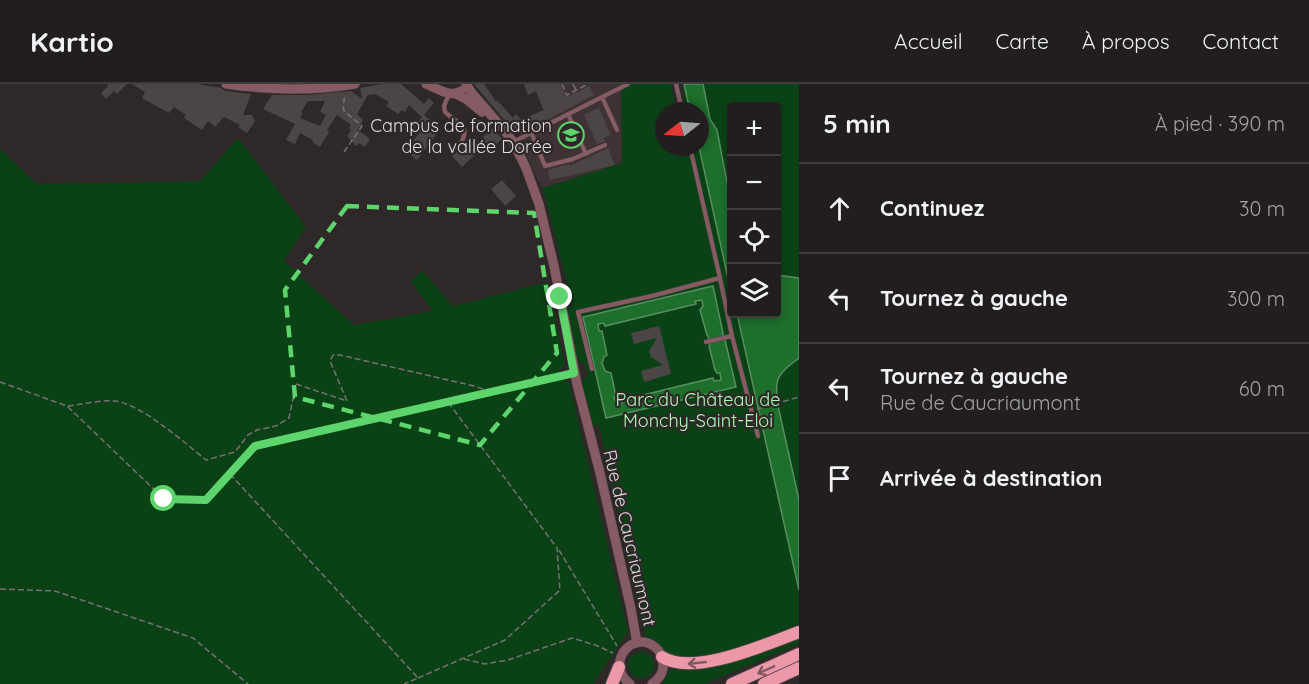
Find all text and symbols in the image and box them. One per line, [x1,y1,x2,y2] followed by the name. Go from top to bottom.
[30,24,114,59] text: Kartio
[894,28,963,54] text: Accueil
[996,28,1049,54] text: Carte
[1082,28,1170,54] text: À propos
[1203,28,1279,54] text: Contact
[655,102,709,156] north arrow
[727,102,781,318] map controls
[727,102,781,156] button: +
[823,107,891,140] text: 5 min
[1155,111,1285,136] text: À pied · 390 m
[370,114,552,158] place label: Campus de formation de la vallée Dorée
[556,120,586,150] school or university icon: Campus de formation de la vallée Dorée
[727,156,781,210] button: −
[823,192,856,225] icon: ahead
[880,194,984,222] text: Continuez
[1239,196,1285,221] text: 30 m
[727,210,781,264] button: locate
[727,264,781,318] button: layers
[823,282,856,315] icon: left
[546,283,572,309] route end
[880,284,1068,312] text: Tournez à gauche
[1227,286,1285,311] text: 300 m
[880,362,1068,390] text: Tournez à gauche
[823,372,856,405] icon: left
[1239,376,1285,401] text: 60 m
[616,388,780,432] park label: Parc du Château de Monchy-Saint-Eloi
[880,390,1081,415] text: Rue de Caucriaumont
[598,447,662,629] street label: Rue de Caucriaumont
[823,462,856,495] icon: arrive
[880,464,1102,492] text: Arrivée à destination
[150,485,176,511] route start
[688,658,708,669] one-way arrow
[757,664,775,676] one-way arrow

